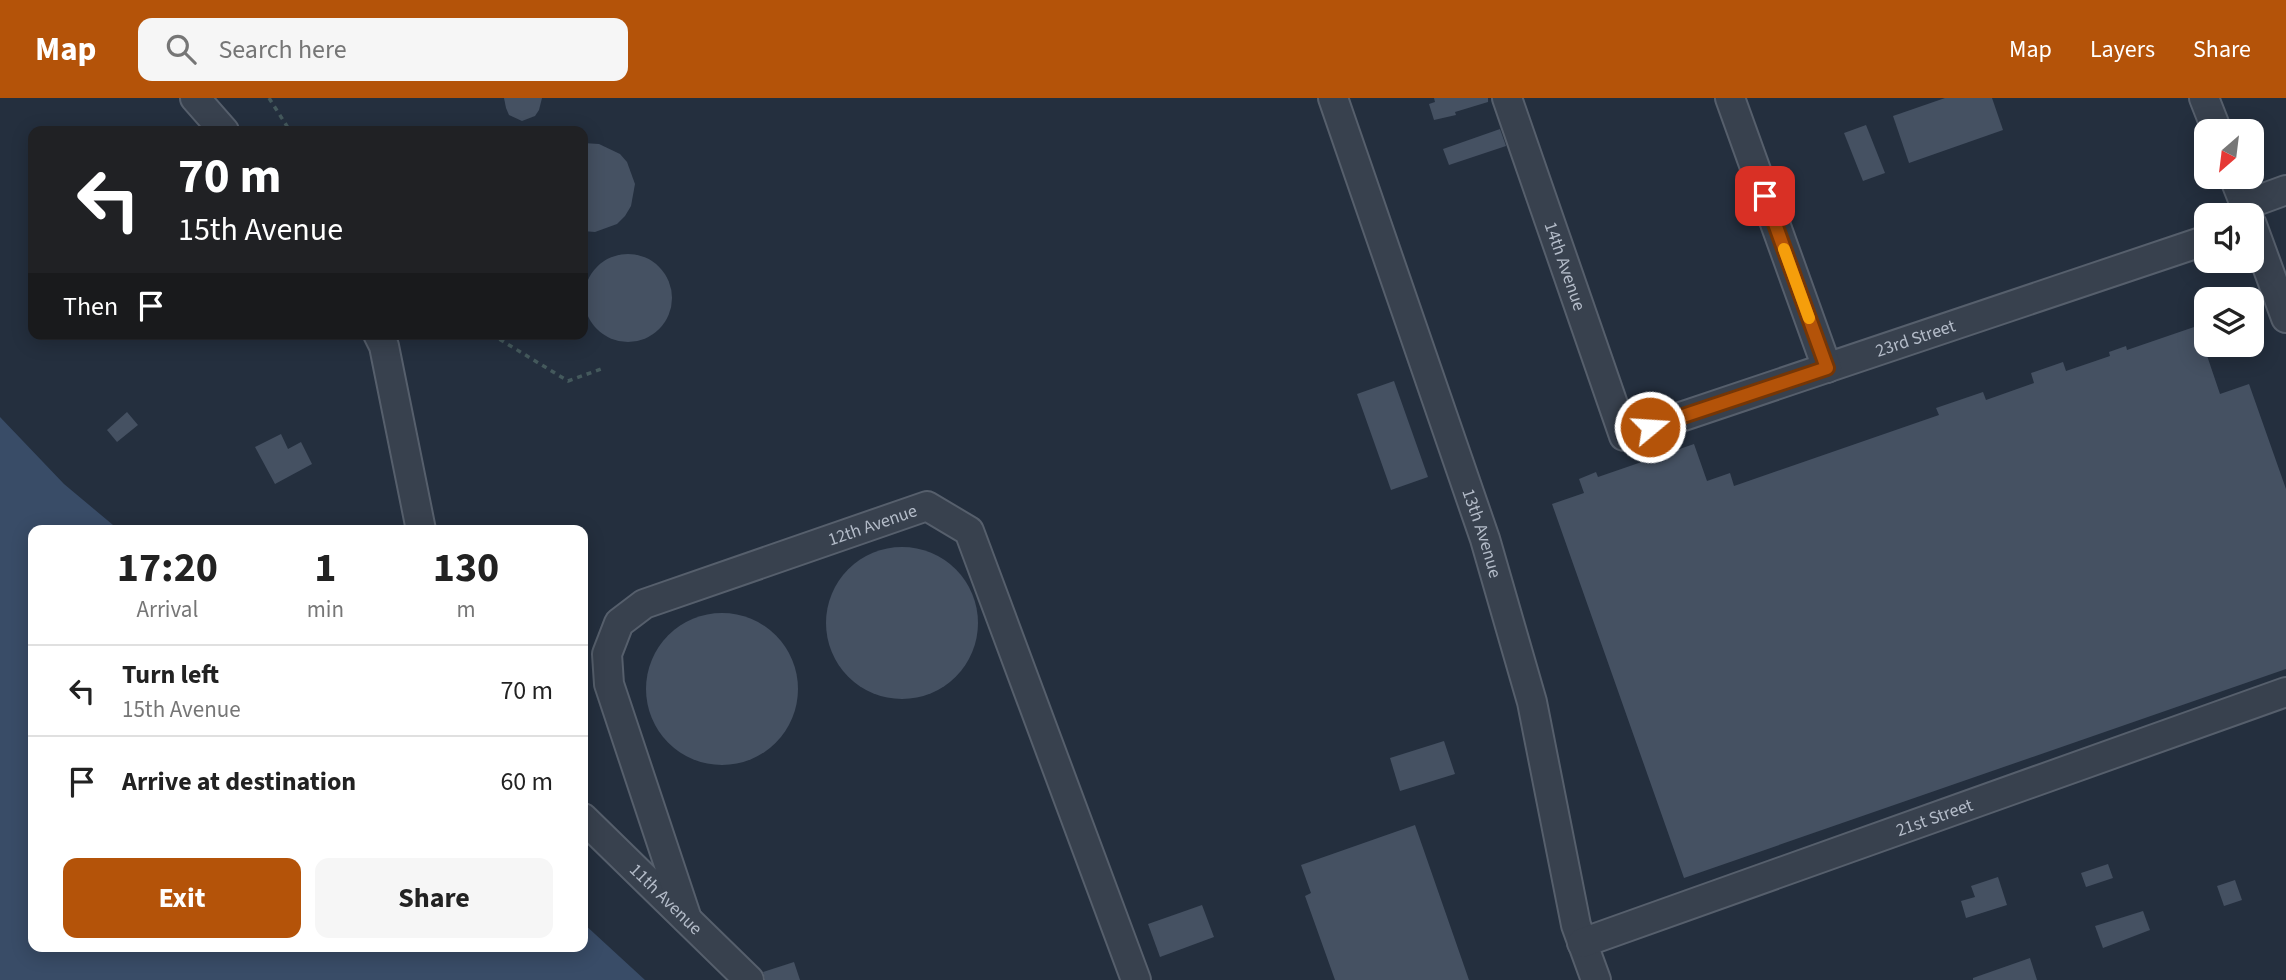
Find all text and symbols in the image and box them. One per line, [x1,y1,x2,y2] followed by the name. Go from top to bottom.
[138,18,628,81] search box
[35,26,96,73] text: Map
[162,30,200,68] icon: search
[218,31,347,68] text: Search here
[2009,32,2052,67] text: Map
[2090,32,2155,67] text: Layers
[2193,32,2251,67] text: Share
[2194,119,2264,189] north arrow
[2194,119,2264,357] map controls
[178,142,282,212] text: 70 m
[63,154,154,245] icon: left
[1735,166,1795,226] pin
[1746,177,1784,215] icon: arrive
[2194,203,2264,273] button: sound
[178,207,343,253] text: 15th Avenue
[1538,218,1592,314] street label: 14th Avenue
[132,287,170,325] icon: arrive
[2194,287,2264,357] button: layers
[63,288,118,325] text: Then
[1872,313,1958,363] street label: 23rd Street
[1613,390,1687,464] position arrow
[1456,485,1508,581] street label: 13th Avenue
[824,498,920,552] street label: 12th Avenue
[117,538,218,598] text: 17:20
[314,538,336,598] text: 1
[433,538,499,598] text: 130
[136,593,198,626] text: Arrival
[307,593,344,626] text: min
[456,593,476,626] text: m
[122,656,219,693] text: Turn left
[63,672,101,710] icon: left
[500,672,553,709] text: 70 m
[122,693,241,726] text: 15th Avenue
[63,763,101,801] icon: arrive
[122,763,356,800] text: Arrive at destination
[500,763,553,800] text: 60 m
[1892,792,1976,843] street label: 21st Street
[63,858,301,938] button: Exit
[315,858,553,938] button: Share
[624,858,708,940] street label: 11th Avenue

